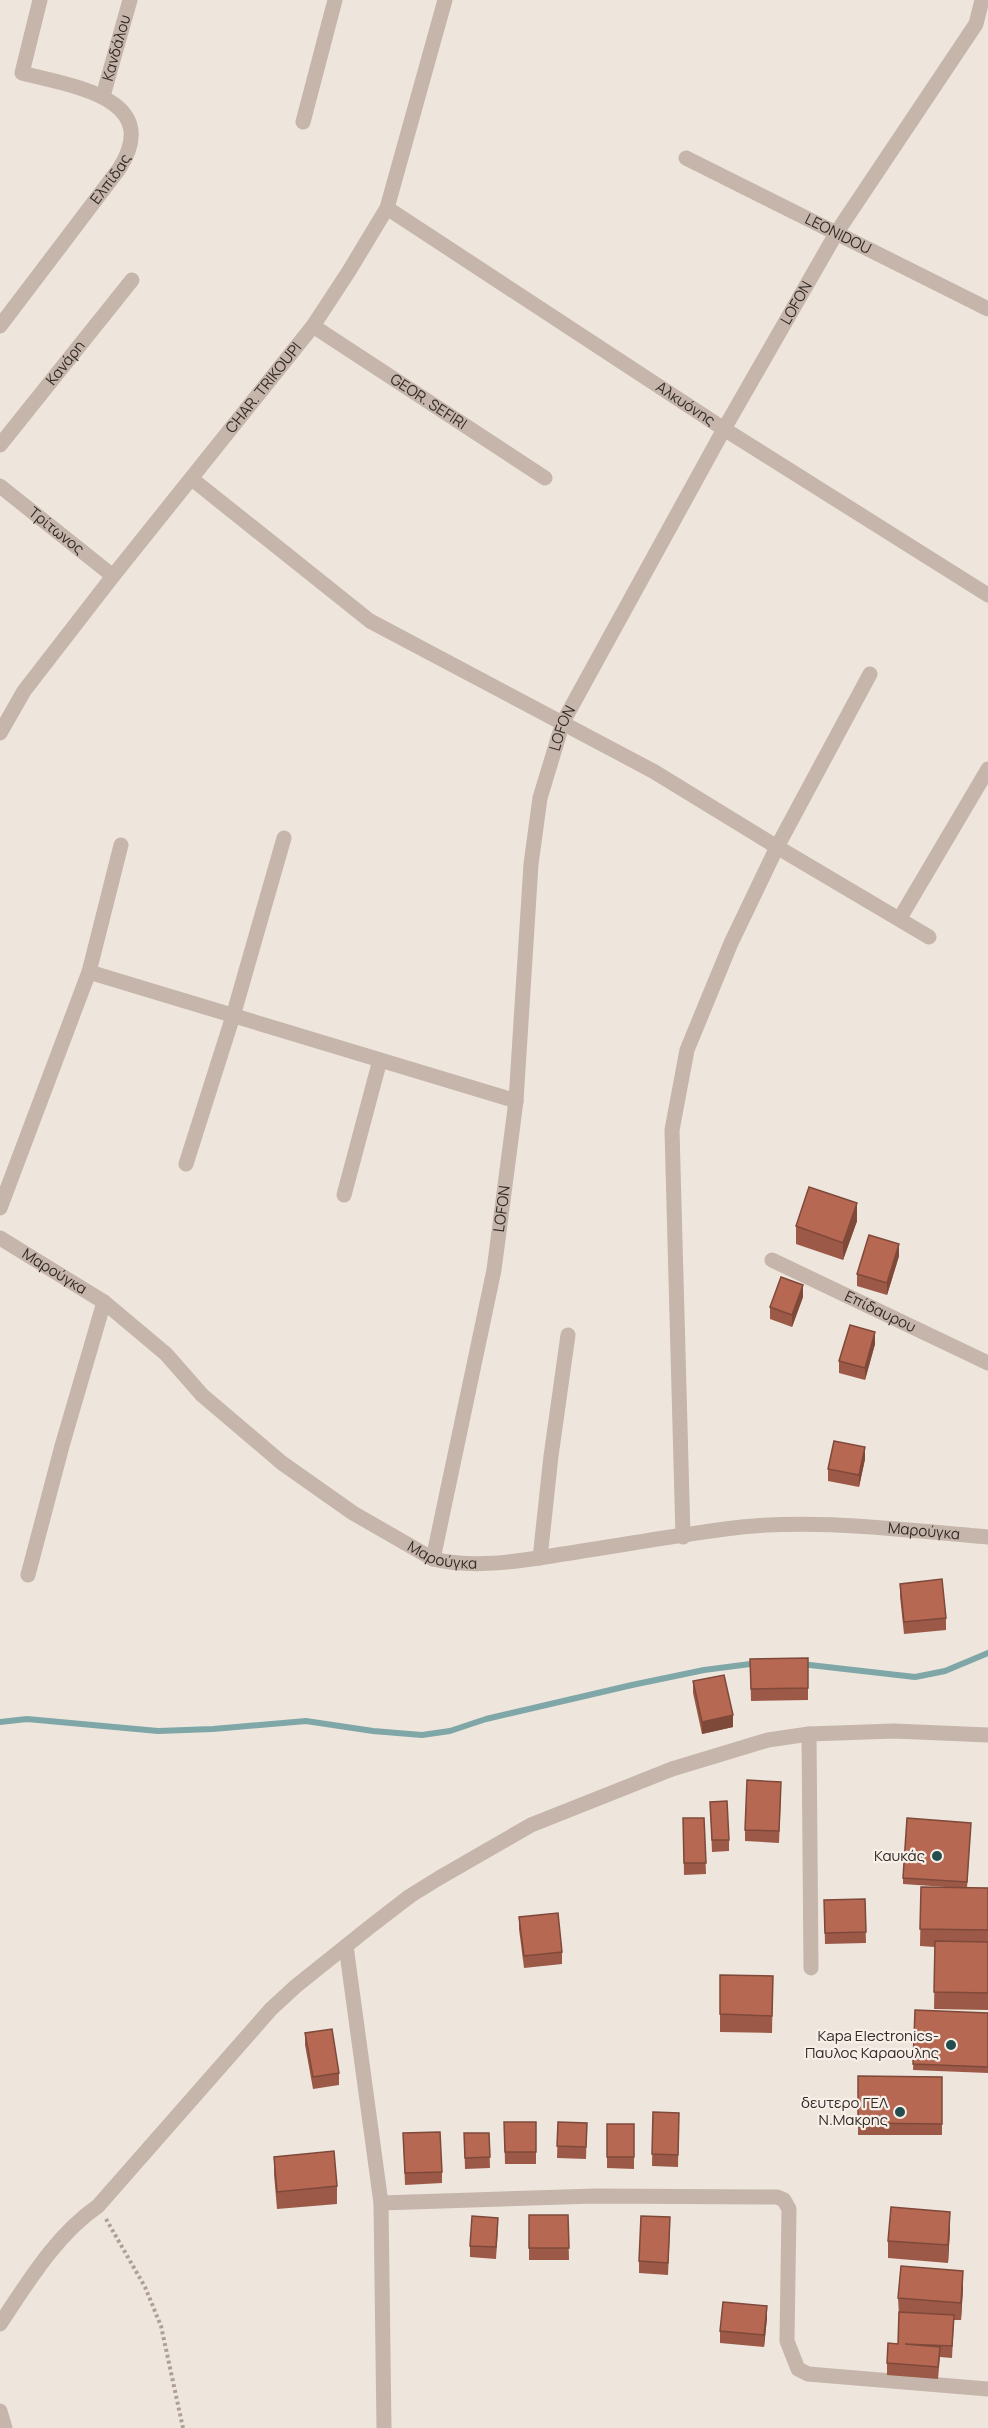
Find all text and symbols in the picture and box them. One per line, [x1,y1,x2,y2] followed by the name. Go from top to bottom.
[97,12,135,83] street label: Κανδάλου
[85,150,136,208] street label: Ελπίδας
[801,208,875,259] street label: LEONIDOU
[775,277,817,328] street label: LOFON
[41,336,90,389] street label: Κανάρη
[220,337,306,437] street label: CHAR. TRIKOUPI
[386,368,471,434] street label: GEOR. SEFIRI
[652,376,720,430] street label: Αλκυόνης
[24,502,89,559] street label: Τρίτωνος
[544,702,580,753] street label: LOFON
[488,1184,515,1233] street label: LOFON
[18,1243,91,1299] street label: Μαρούγκα
[841,1285,920,1337] street label: Επίδαυρου
[887,1517,961,1545] street label: Μαρούγκα
[404,1536,477,1574] street label: Μαρούγκα
[874,1845,925,1866] place label: Καυκάς
[930,1849,944,1863] marker: Καυκάς
[805,2025,939,2063] place label: Kapa Electronics- Παυλος Καραουλης
[944,2038,958,2052] marker: Kapa Electronics- Παυλος Καραουλης
[801,2092,888,2130] place label: δευτερο ΓΕΛ Ν.Μακρης
[893,2105,907,2119] marker: δευτερο ΓΕΛ Ν.Μακρης

